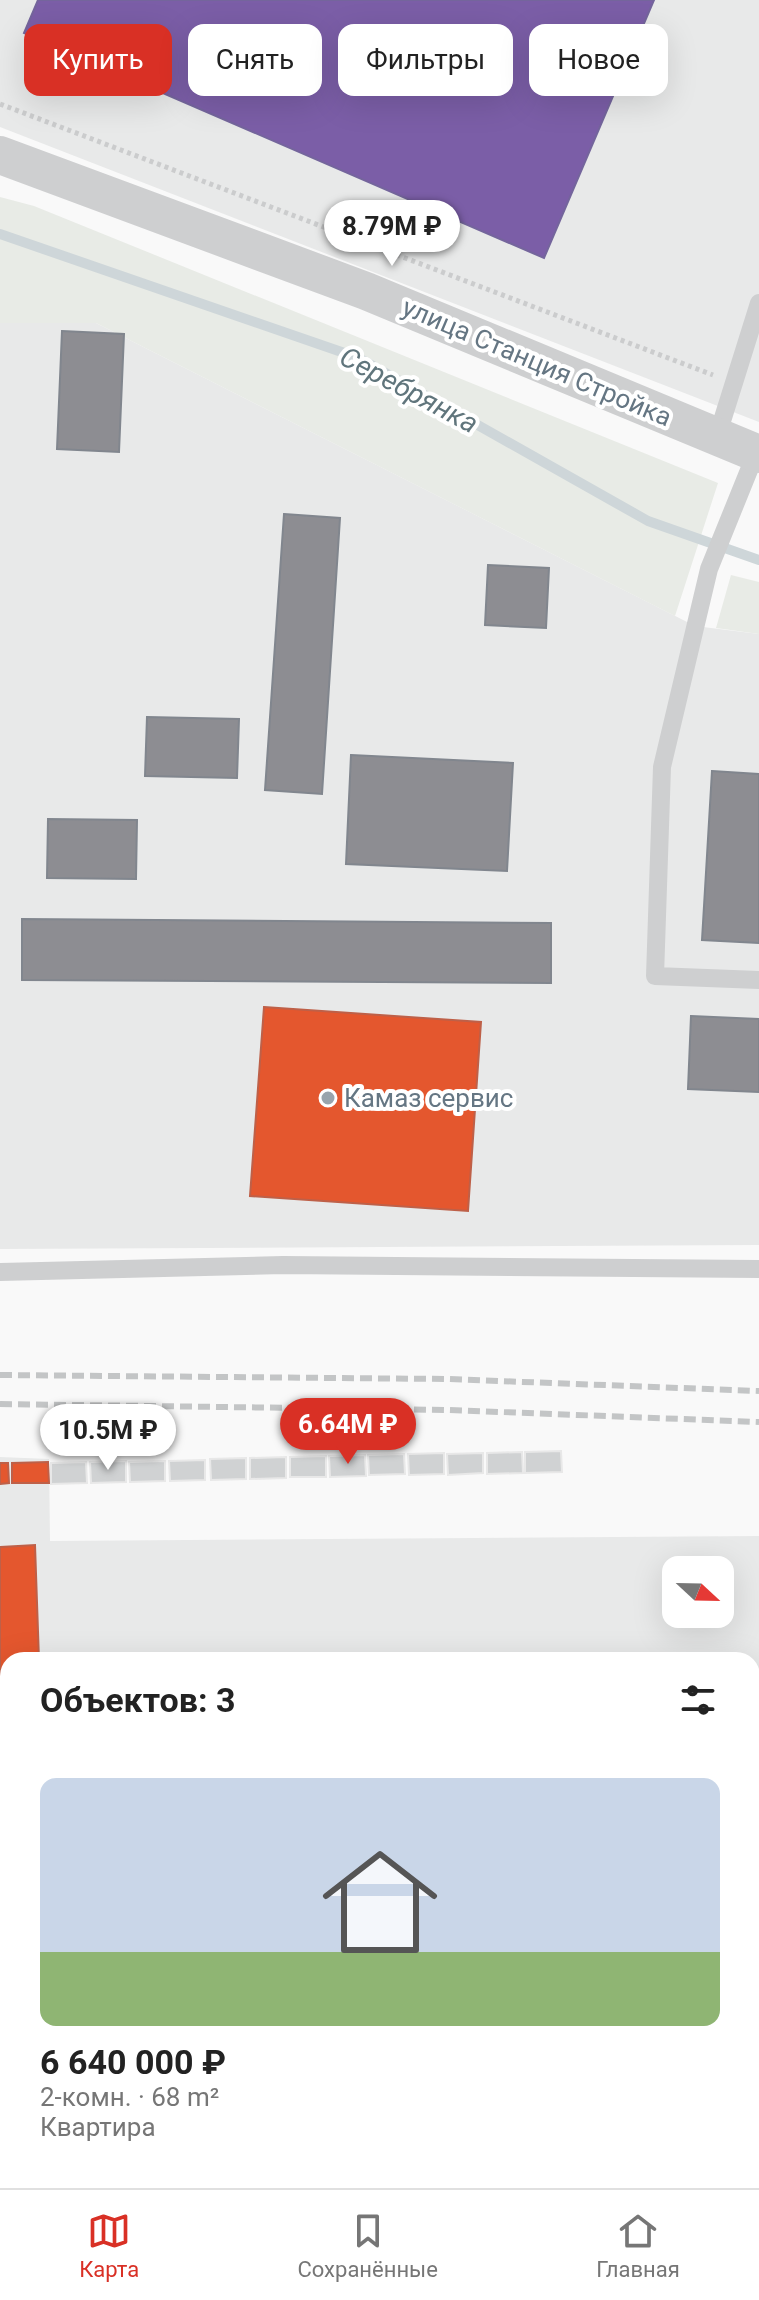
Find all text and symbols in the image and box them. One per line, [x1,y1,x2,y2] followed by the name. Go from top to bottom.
[24,24,172,96] chip: Купить
[188,24,322,96] chip: Снять
[338,24,513,96] chip: Фильтры
[529,24,668,96] chip: Новое
[318,200,466,268] pin: 8.79M ₽
[342,211,442,241] text: 8.79M ₽
[398,292,676,432] street label: улица Станция Стройка
[334,340,484,440] water label: Серебрянка
[344,1083,513,1113] place label: Камаз сервис
[319,1089,337,1107] marker: Камаз сервис
[274,1398,422,1466] pin: 6.64M ₽
[34,1404,182,1472] pin: 10.5M ₽
[298,1409,398,1439] text: 6.64M ₽
[58,1415,158,1445] text: 10.5M ₽
[662,1556,734,1628] north arrow
[662,1556,734,1628] map controls
[676,1678,720,1722] icon: filters
[40,1680,235,1720] text: Объектов: 3
[308,1830,452,1974] icon: home
[40,2042,226,2082] text: 6 640 000 ₽
[40,2082,219,2112] text: 2-комн. · 68 m²
[40,2112,156,2142] text: Квартира
[79,2209,139,2282] tab: Карта
[297,2209,438,2282] tab: Сохранённые
[596,2209,680,2282] tab: Главная

